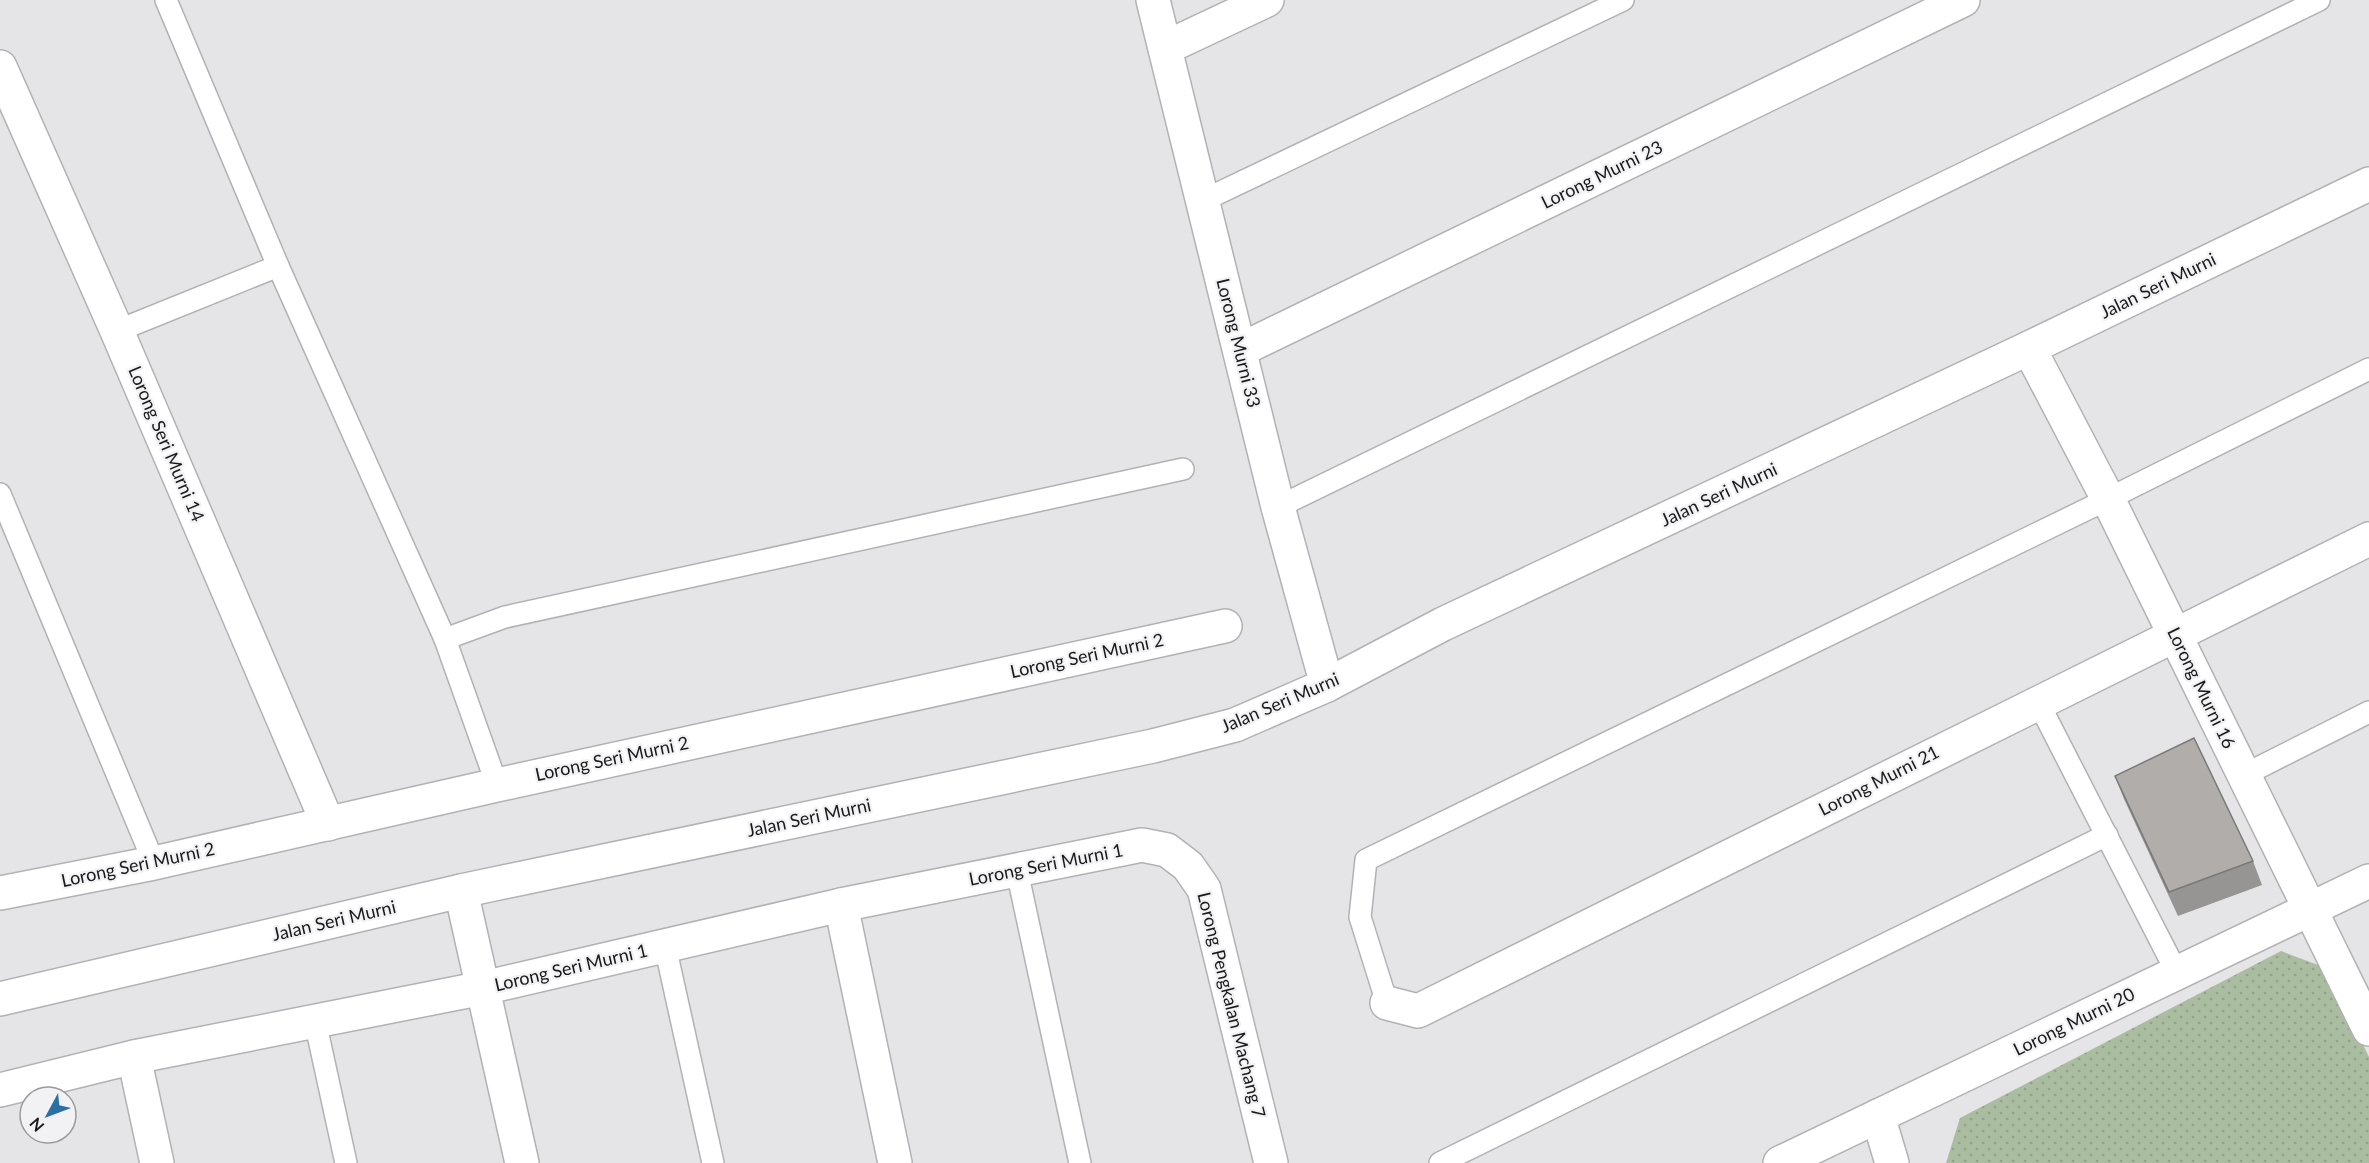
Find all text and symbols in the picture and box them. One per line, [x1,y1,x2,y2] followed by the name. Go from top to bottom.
[1537,135,1666,213] street label: Lorong Murni 23
[2096,248,2219,323] street label: Jalan Seri Murni
[1212,276,1266,410] street label: Lorong Murni 33
[124,362,210,525] street label: Lorong Seri Murni 14
[1657,457,1780,531] street label: Jalan Seri Murni
[2163,623,2241,752] street label: Lorong Murni 16
[1008,628,1166,682] street label: Lorong Seri Murni 2
[1217,667,1342,737] street label: Jalan Seri Murni
[533,731,691,785] street label: Lorong Seri Murni 2
[1815,740,1942,820] street label: Lorong Murni 21
[745,793,873,841] street label: Jalan Seri Murni
[59,837,217,891] street label: Lorong Seri Murni 2
[967,838,1125,890] street label: Lorong Seri Murni 1
[1193,890,1271,1120] street label: Lorong Pengkalan Machang 7
[270,895,398,945] street label: Jalan Seri Murni
[492,939,649,995] street label: Lorong Seri Murni 1
[2009,982,2138,1060] street label: Lorong Murni 20
[18,1085,78,1145] north arrow
[25,1114,48,1136] text: N

